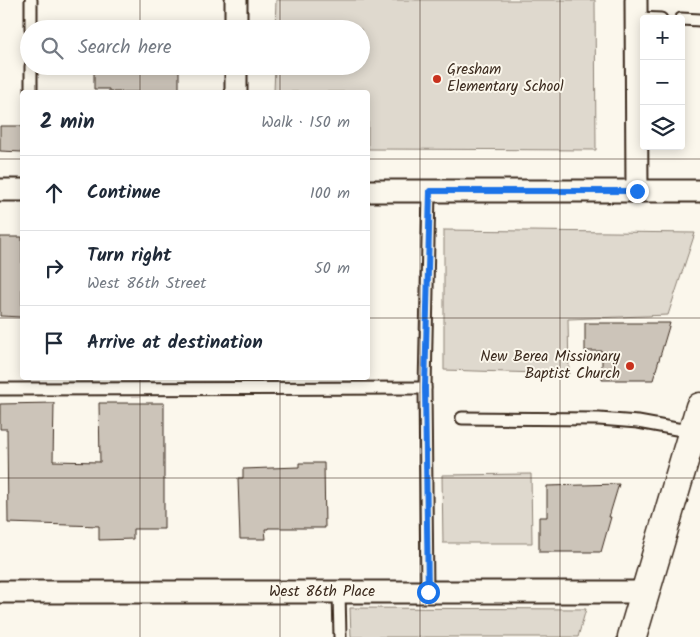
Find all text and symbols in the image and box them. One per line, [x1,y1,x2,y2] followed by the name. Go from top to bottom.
[640,15,685,150] map controls
[640,15,685,60] button: +
[20,20,370,75] search box
[78,33,172,63] text: Search here
[38,34,66,62] icon: search
[447,58,564,99] place label: Gresham Elementary School
[640,60,685,105] button: −
[431,73,443,85] marker: Gresham Elementary School
[640,105,685,150] button: layers
[40,106,95,139] text: 2 min
[261,110,350,135] text: Walk · 150 m
[87,178,160,208] text: Continue
[40,179,68,207] icon: ahead
[626,180,649,203] route end
[310,181,350,206] text: 100 m
[87,241,172,271] text: Turn right
[40,254,68,282] icon: right
[314,256,350,281] text: 50 m
[87,271,206,296] text: West 86th Street
[87,328,263,358] text: Arrive at destination
[40,329,68,357] icon: arrive
[480,345,621,386] place label: New Berea Missionary Baptist Church
[624,360,636,372] marker: New Berea Missionary Baptist Church
[269,580,375,604] street label: West 86th Place
[417,581,440,604] route start

